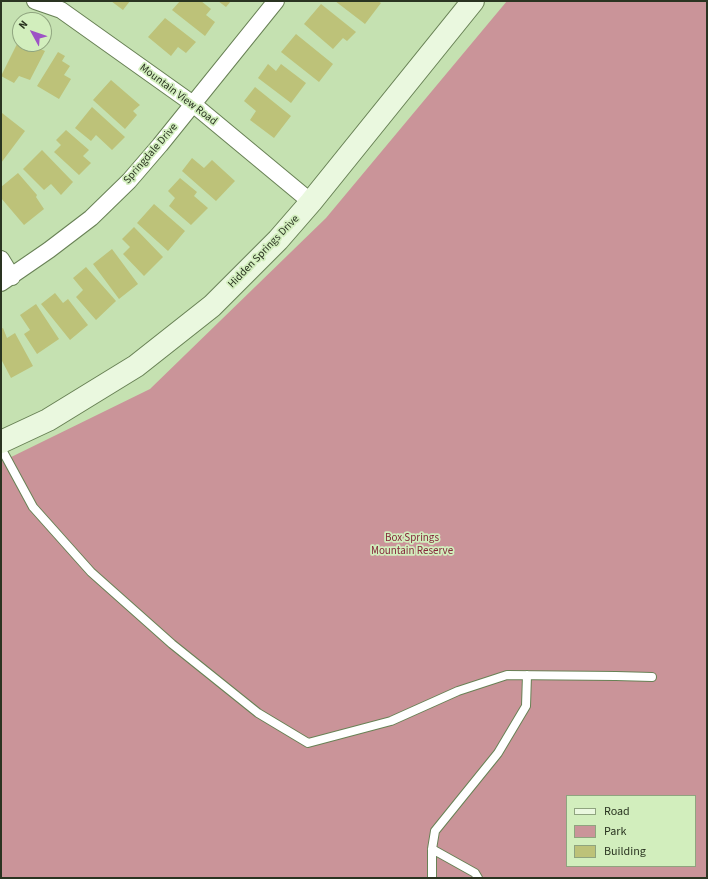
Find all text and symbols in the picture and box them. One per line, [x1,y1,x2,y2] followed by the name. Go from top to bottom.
[12,12,52,52] north arrow
[15,17,31,32] text: N
[137,62,219,128] street label: Mountain View Road
[121,121,181,187] street label: Springdale Drive
[226,213,302,291] street label: Hidden Springs Drive
[371,532,453,558] park label: Box Springs Mountain Reserve
[566,795,696,867] legend
[604,803,630,820] text: Road
[604,823,626,840] text: Park
[604,843,646,860] text: Building

